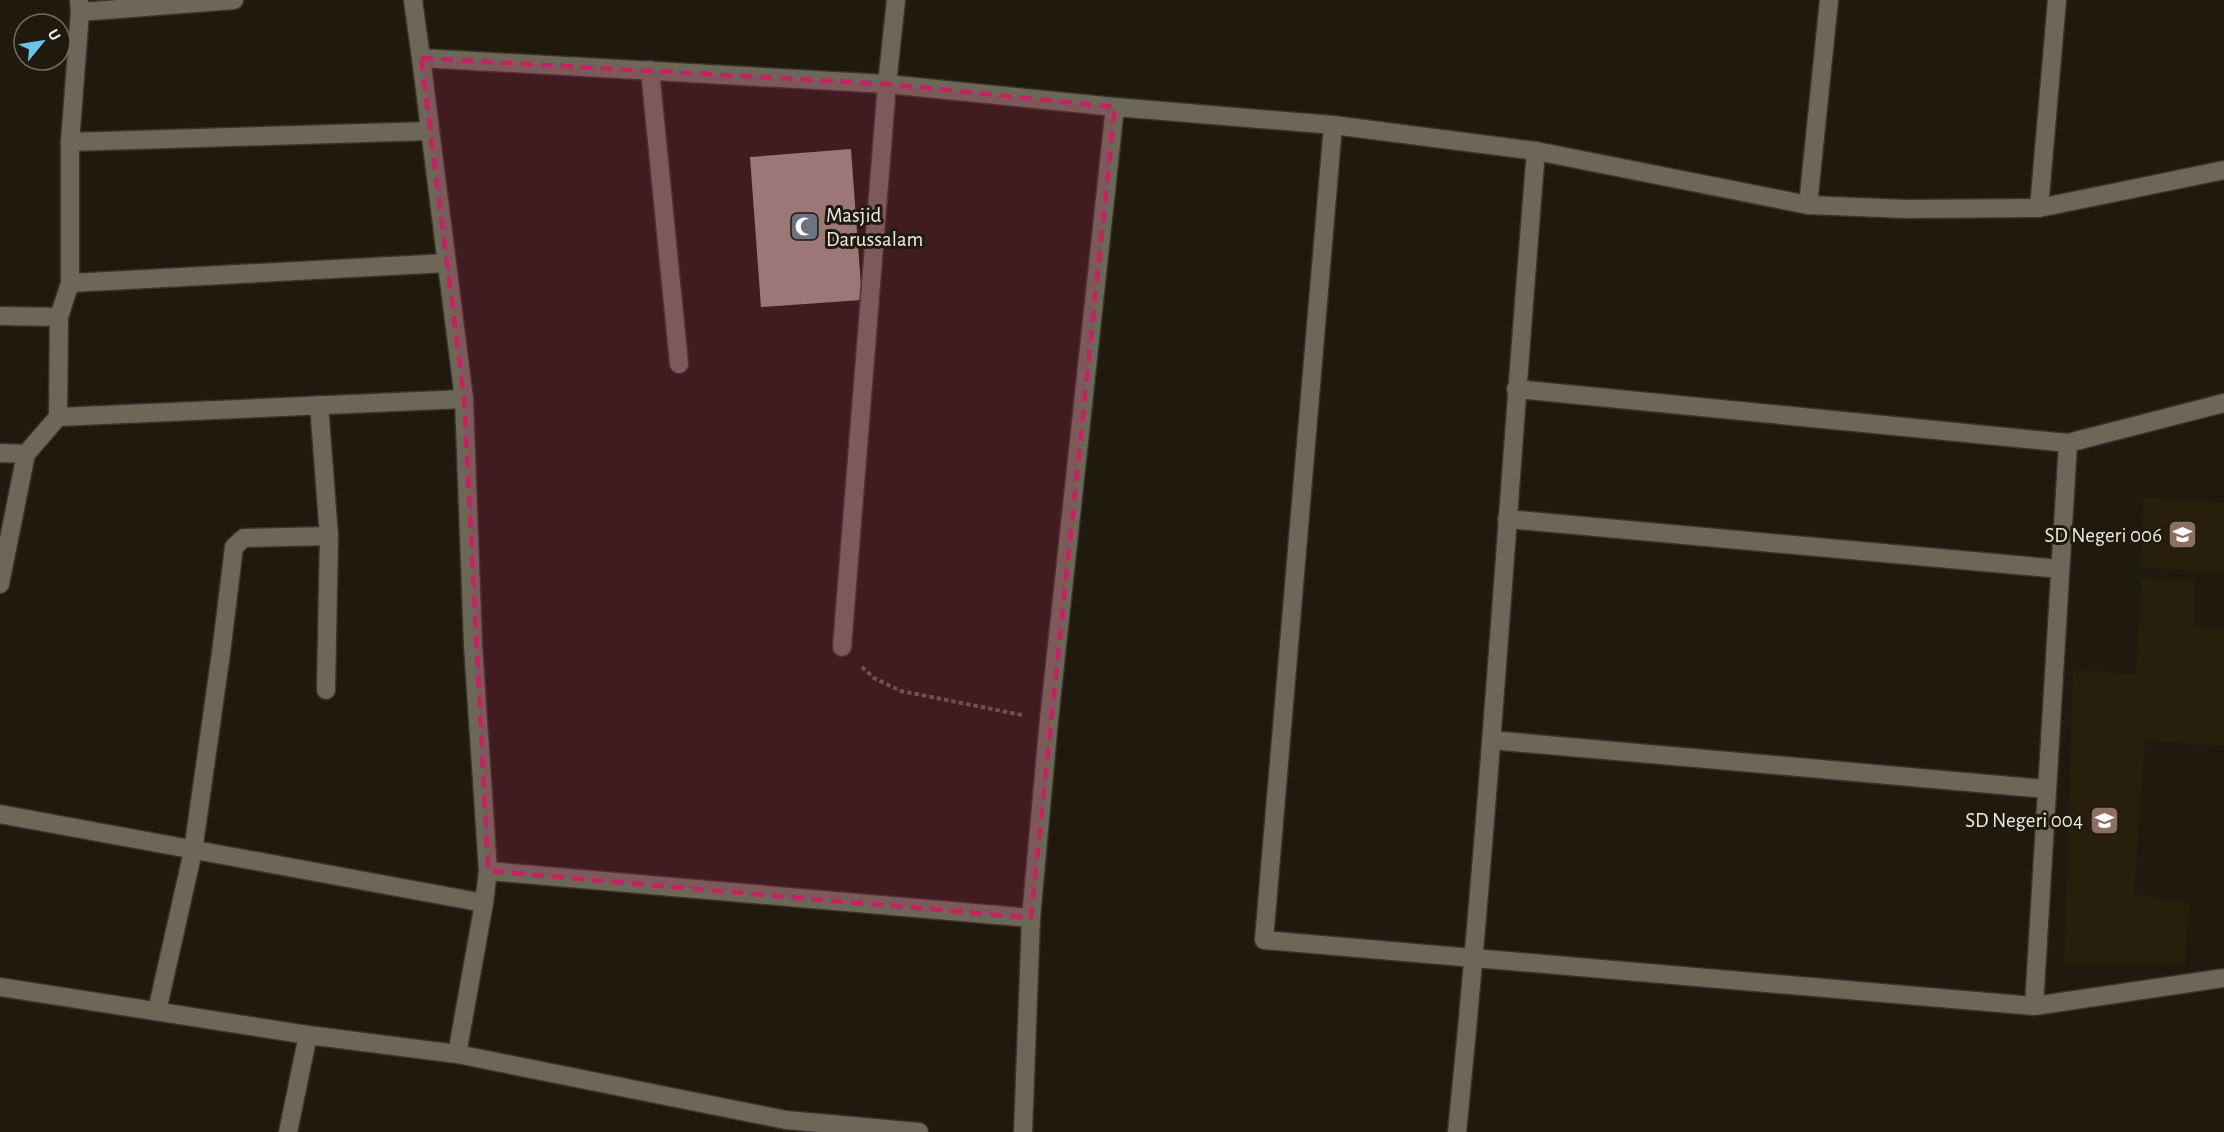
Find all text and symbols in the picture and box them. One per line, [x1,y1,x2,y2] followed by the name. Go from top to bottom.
[12,12,72,72] north arrow
[45,27,64,43] text: U
[826,205,923,250] place label: Masjid Darussalam
[789,211,821,243] mosque icon: Masjid Darussalam
[2167,519,2199,551] school or university icon: SD Negeri 006
[2044,525,2162,546] place label: SD Negeri 006
[2088,804,2120,836] school or university icon: SD Negeri 004
[1965,810,2083,831] place label: SD Negeri 004

